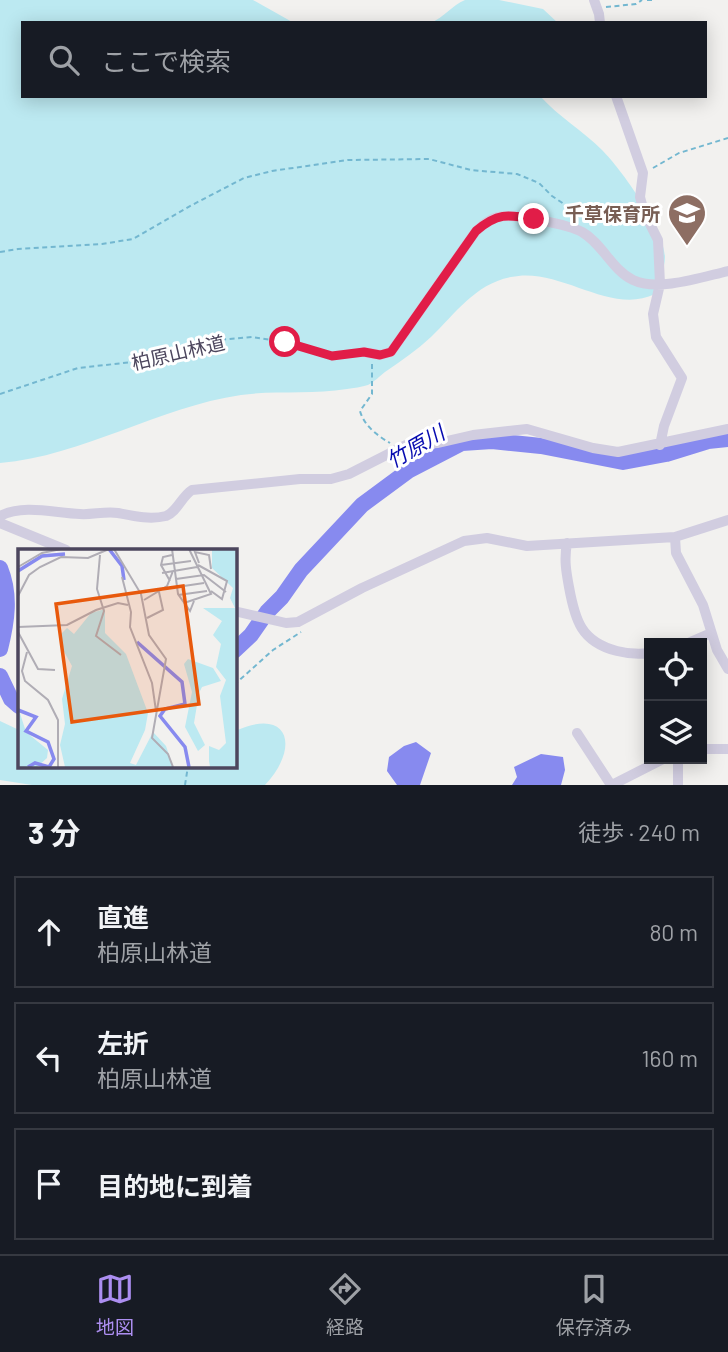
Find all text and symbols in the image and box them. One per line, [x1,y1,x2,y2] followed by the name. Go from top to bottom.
[21,21,707,98] search box
[45,41,83,79] icon: search
[101,45,231,76] text: ここで検索
[666,192,708,247] school or university icon: 千草保育所
[565,202,660,225] place label: 千草保育所
[518,203,549,234] route end
[269,326,300,357] route start
[129,330,227,374] street label: 柏原山林道
[381,418,450,473] water label: 竹原川
[18,549,236,768] inset map
[644,638,707,764] map controls
[644,638,707,701] button: locate
[644,701,707,764] button: layers
[28,814,80,850] text: 3 分
[578,818,700,846] text: 徒歩 · 240 m
[97,901,149,932] text: 直進
[30,913,68,951] icon: ahead
[649,918,698,946] text: 80 m
[97,938,212,966] text: 柏原山林道
[97,1027,149,1058] text: 左折
[30,1039,68,1077] icon: left
[641,1044,698,1072] text: 160 m
[97,1064,212,1092] text: 柏原山林道
[30,1165,68,1203] icon: arrive
[97,1170,253,1201] text: 目的地に到着
[96,1270,134,1339] tab: 地図
[326,1270,364,1339] tab: 経路
[556,1270,632,1339] tab: 保存済み

